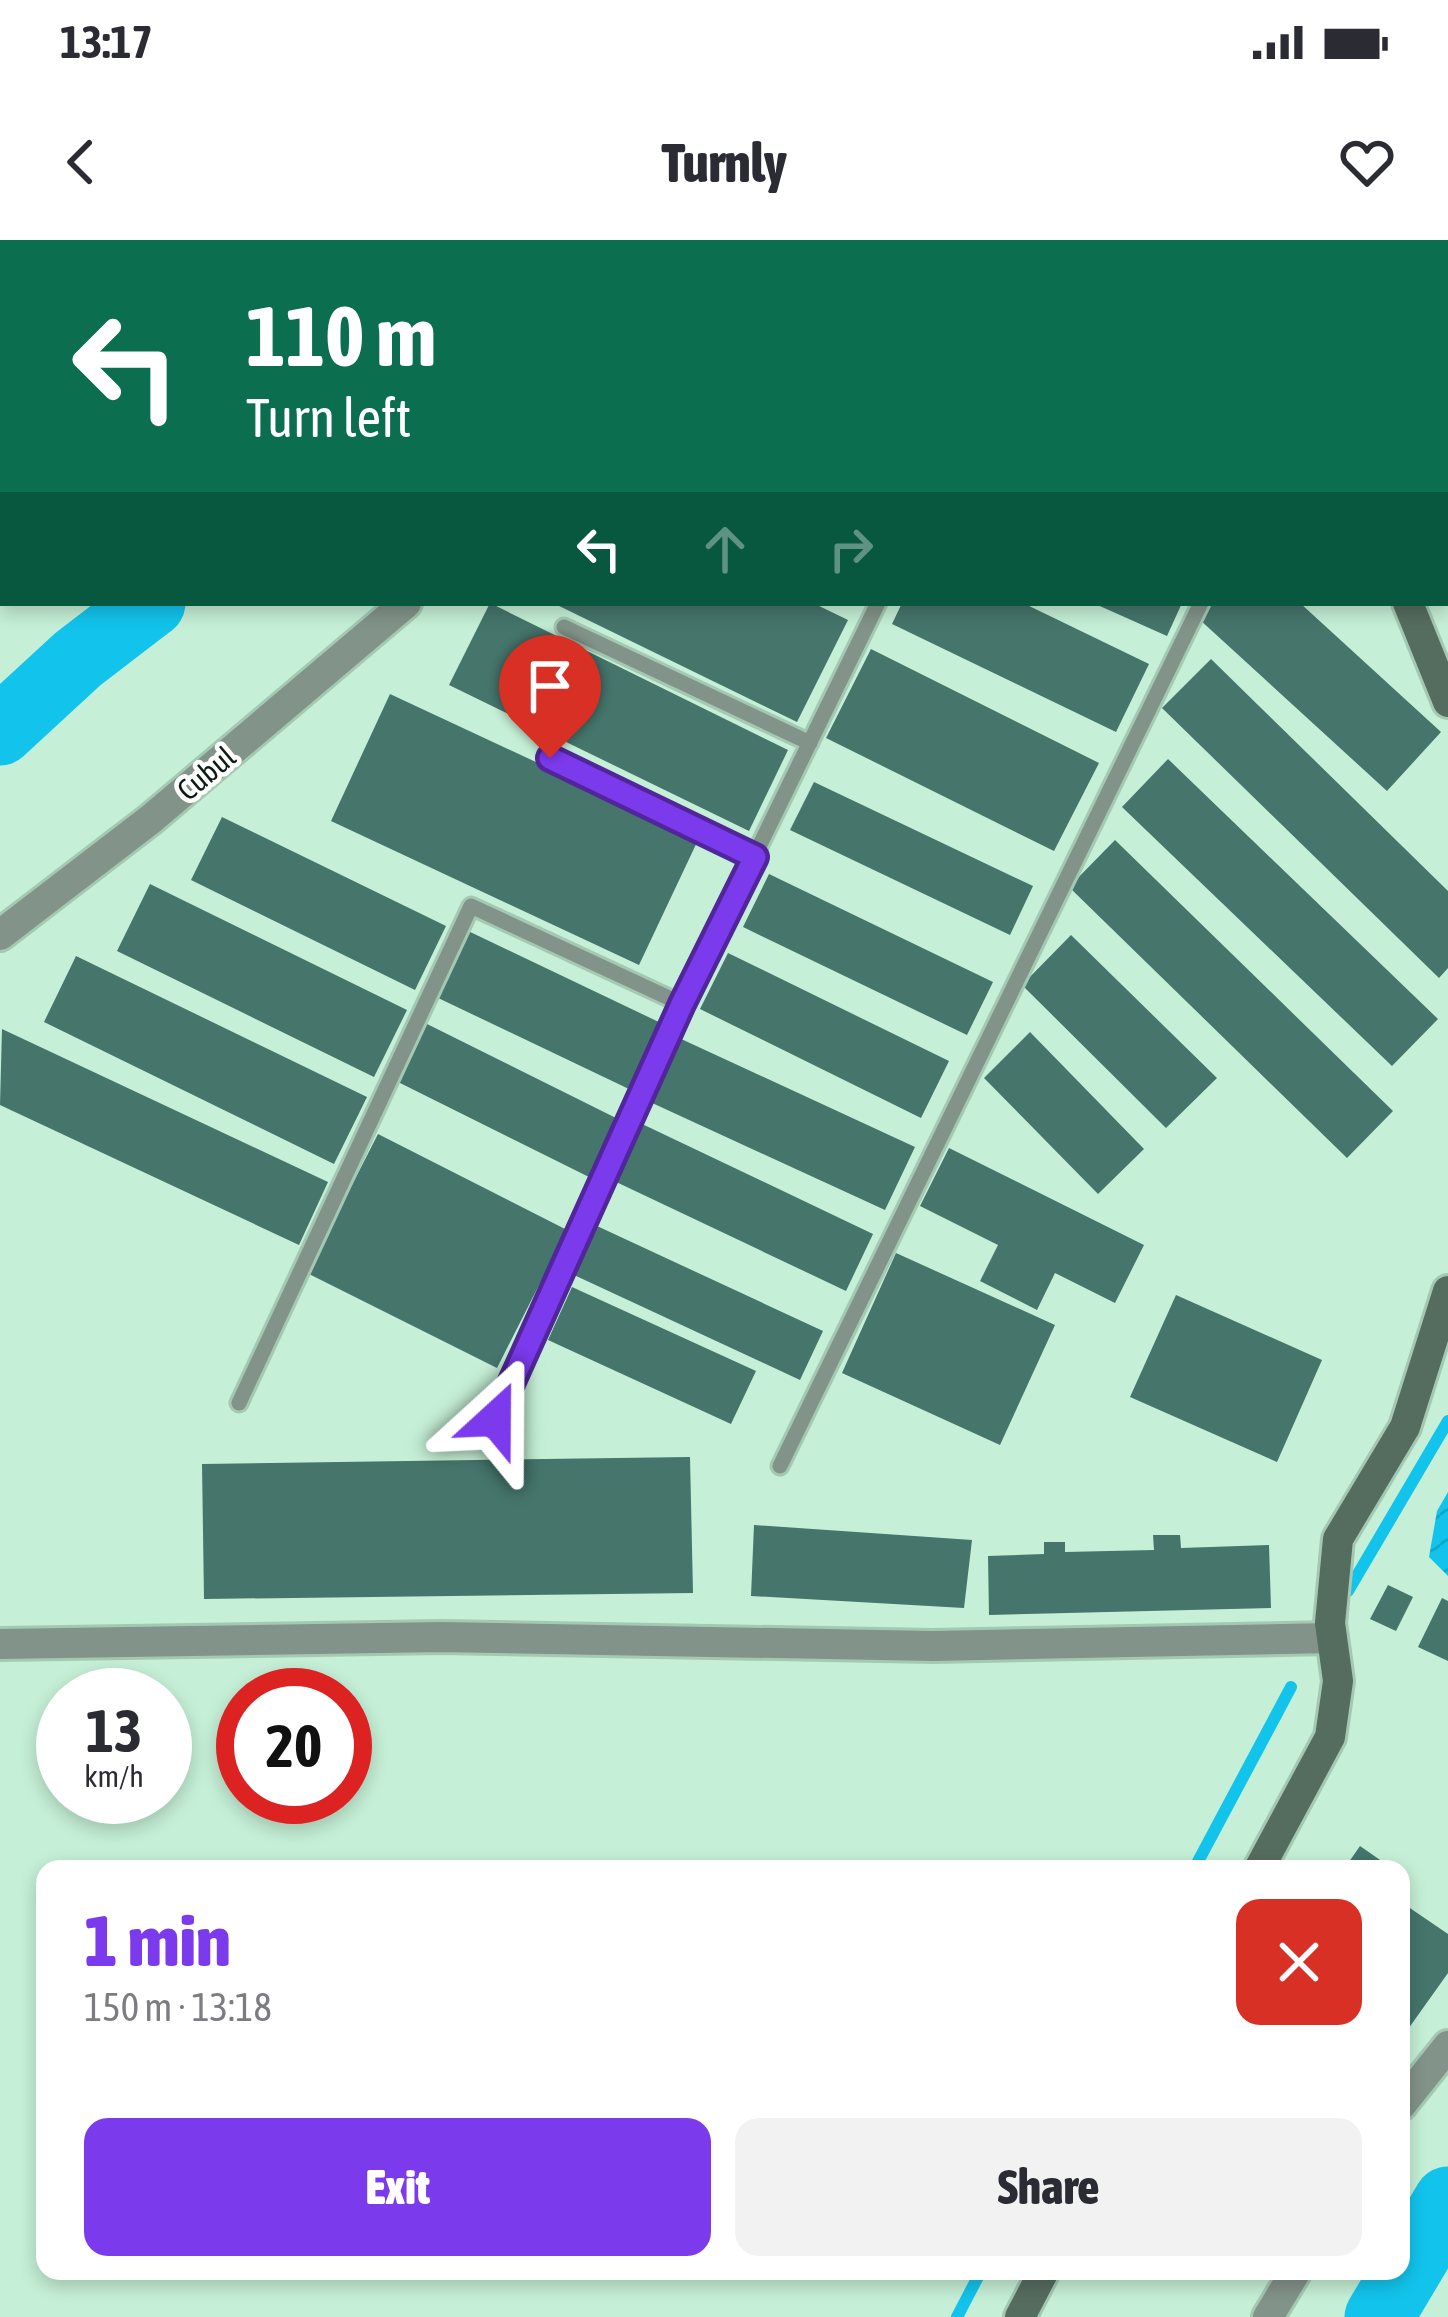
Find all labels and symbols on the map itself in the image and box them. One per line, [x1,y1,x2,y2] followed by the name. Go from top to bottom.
[499,635,601,758] pin
[170,739,242,807] street label: Cubul
[432,1356,558,1482] position arrow
[216,1668,372,1824] speed limit sign: 20

